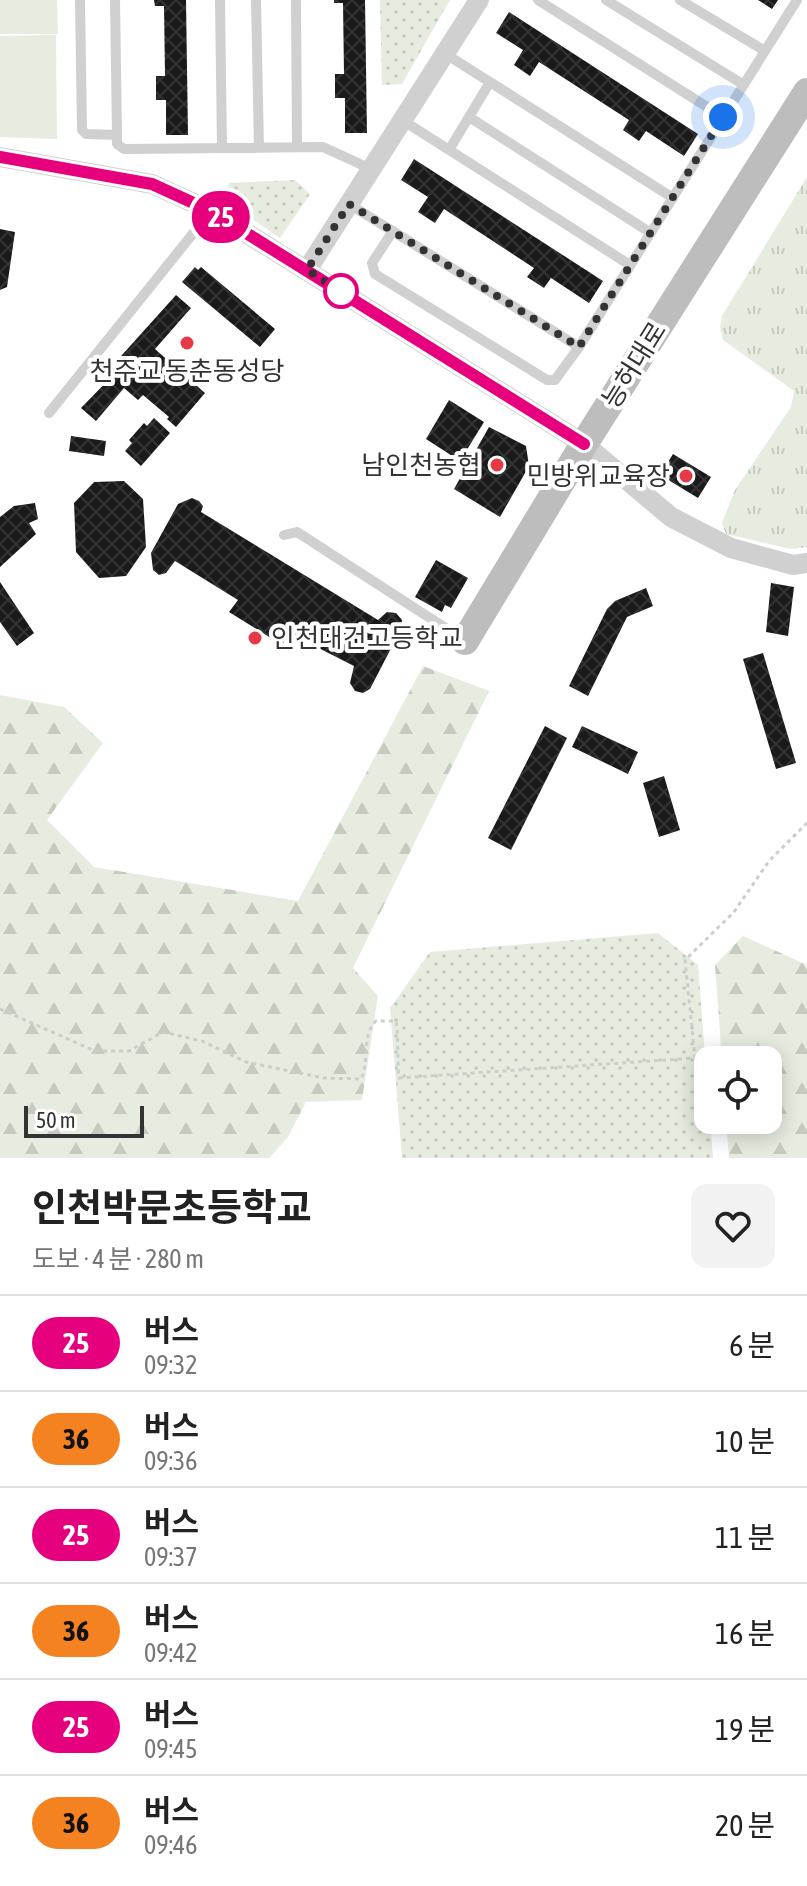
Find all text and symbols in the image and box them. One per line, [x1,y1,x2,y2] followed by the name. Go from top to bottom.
[703,97,743,137] your location
[185,191,257,243] line badge: 25
[208,201,234,233] text: 25
[324,274,358,308] unlabelled marker
[596,316,672,414] street label: 능허대로
[178,334,196,352] marker: 천주교 동춘동성당
[90,356,284,386] place label: 천주교 동춘동성당
[361,450,481,480] place label: 남인천농협
[488,456,506,474] marker: 남인천농협
[526,461,670,491] place label: 민방위교육장
[677,467,695,485] marker: 민방위교육장
[271,623,462,653] place label: 인천대건고등학교
[246,629,264,647] marker: 인천대건고등학교
[694,1046,782,1134] map controls
[694,1046,782,1134] button: locate
[24,1102,144,1138] scale bar
[36,1107,76,1133] text: 50 m
[691,1184,775,1268] button: heart
[32,1186,312,1229] text: 인천박문초등학교
[32,1244,204,1274] text: 도보 · 4 분 · 280 m
[144,1313,199,1347] text: 버스
[63,1327,89,1359] text: 25
[729,1328,775,1362] text: 6 분
[144,1350,198,1380] text: 09:32
[144,1409,199,1443] text: 버스
[63,1423,89,1455] text: 36
[715,1424,775,1458] text: 10 분
[144,1446,198,1476] text: 09:36
[144,1505,199,1539] text: 버스
[63,1519,89,1551] text: 25
[715,1520,775,1554] text: 11 분
[144,1542,198,1572] text: 09:37
[144,1601,199,1635] text: 버스
[63,1615,89,1647] text: 36
[715,1616,775,1650] text: 16 분
[144,1638,198,1668] text: 09:42
[144,1697,199,1731] text: 버스
[63,1711,89,1743] text: 25
[715,1712,775,1746] text: 19 분
[144,1734,198,1764] text: 09:45
[144,1793,199,1827] text: 버스
[63,1807,89,1839] text: 36
[715,1808,775,1842] text: 20 분
[144,1830,198,1860] text: 09:46

